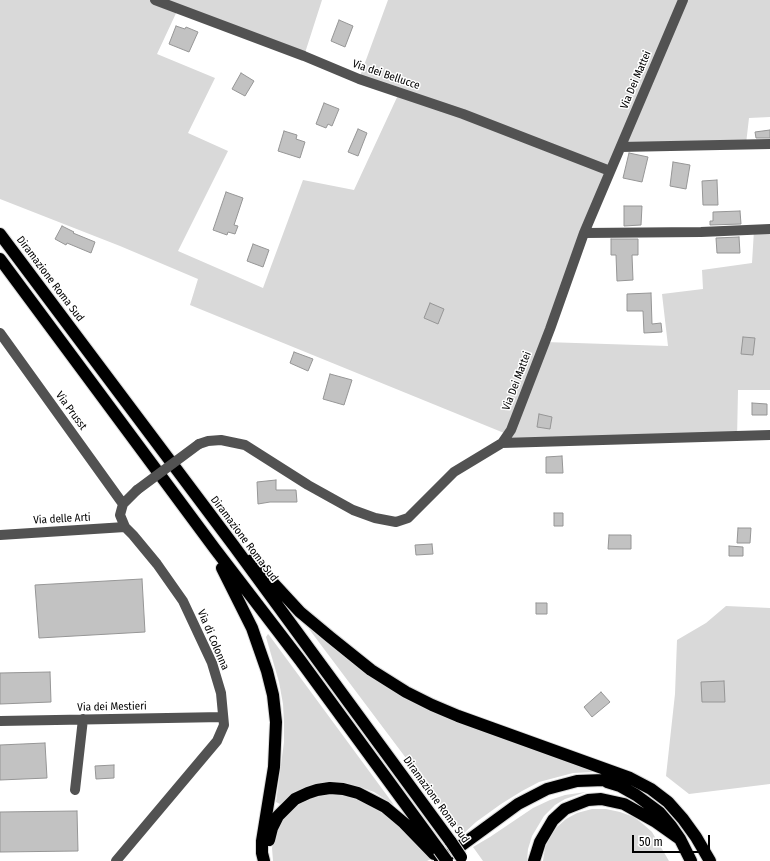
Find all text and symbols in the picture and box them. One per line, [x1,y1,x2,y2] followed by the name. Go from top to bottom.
[618,49,654,111] street label: Via Dei Mattei
[351,57,421,93] street label: Via dei Bellucce
[14,234,86,324] street label: Diramazione Roma Sud
[500,350,534,412] street label: Via Dei Mattei
[53,389,89,433] street label: Via Prusst
[208,494,280,584] street label: Diramazione Roma Sud
[33,511,91,527] street label: Via delle Arti
[194,608,232,672] street label: Via di Colonna
[77,700,147,714] street label: Via dei Mestieri
[400,754,472,846] street label: Diramazione Roma Sud
[634,827,712,853] scale bar
[639,835,663,849] text: 50 m

